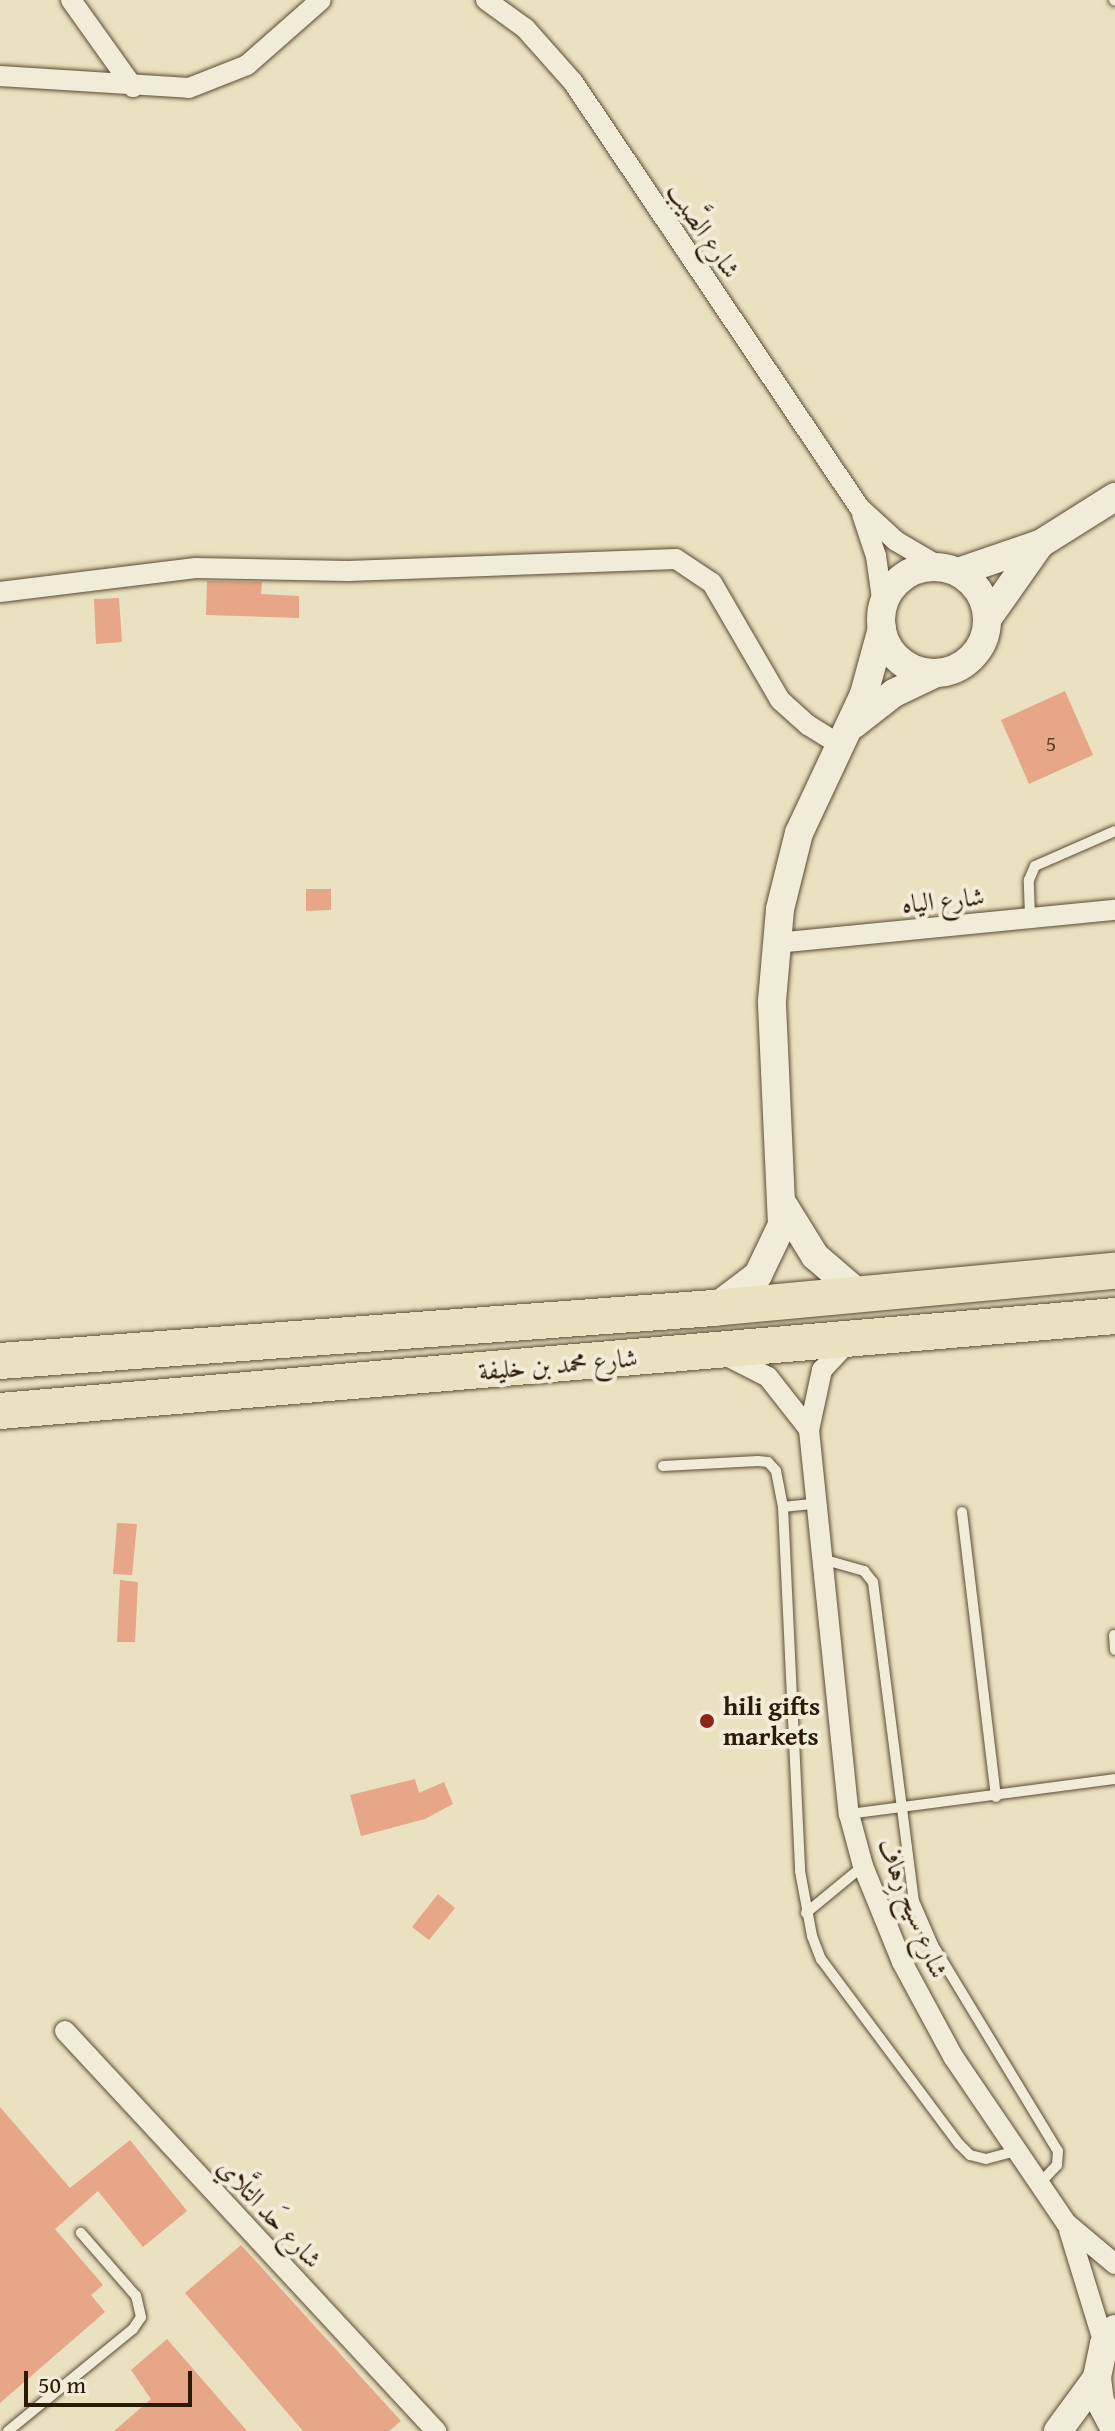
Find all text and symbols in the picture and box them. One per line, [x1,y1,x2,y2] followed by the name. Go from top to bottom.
[661,176,747,284] street label: شارع الصَّيب
[1046,731,1056,757] house number: 5
[900,880,986,920] street label: شارع الياه
[477,1341,639,1387] street label: شارع محمد بن خليفة
[723,1690,820,1752] place label: hili gifts markets
[698,1712,716,1730] marker: hili gifts markets
[871,1834,955,1982] street label: شارع سيح رِهاف
[211,2152,329,2274] street label: شارع حَد التلَّاي
[28,2355,196,2405] scale bar
[38,2367,86,2402] text: 50 m

